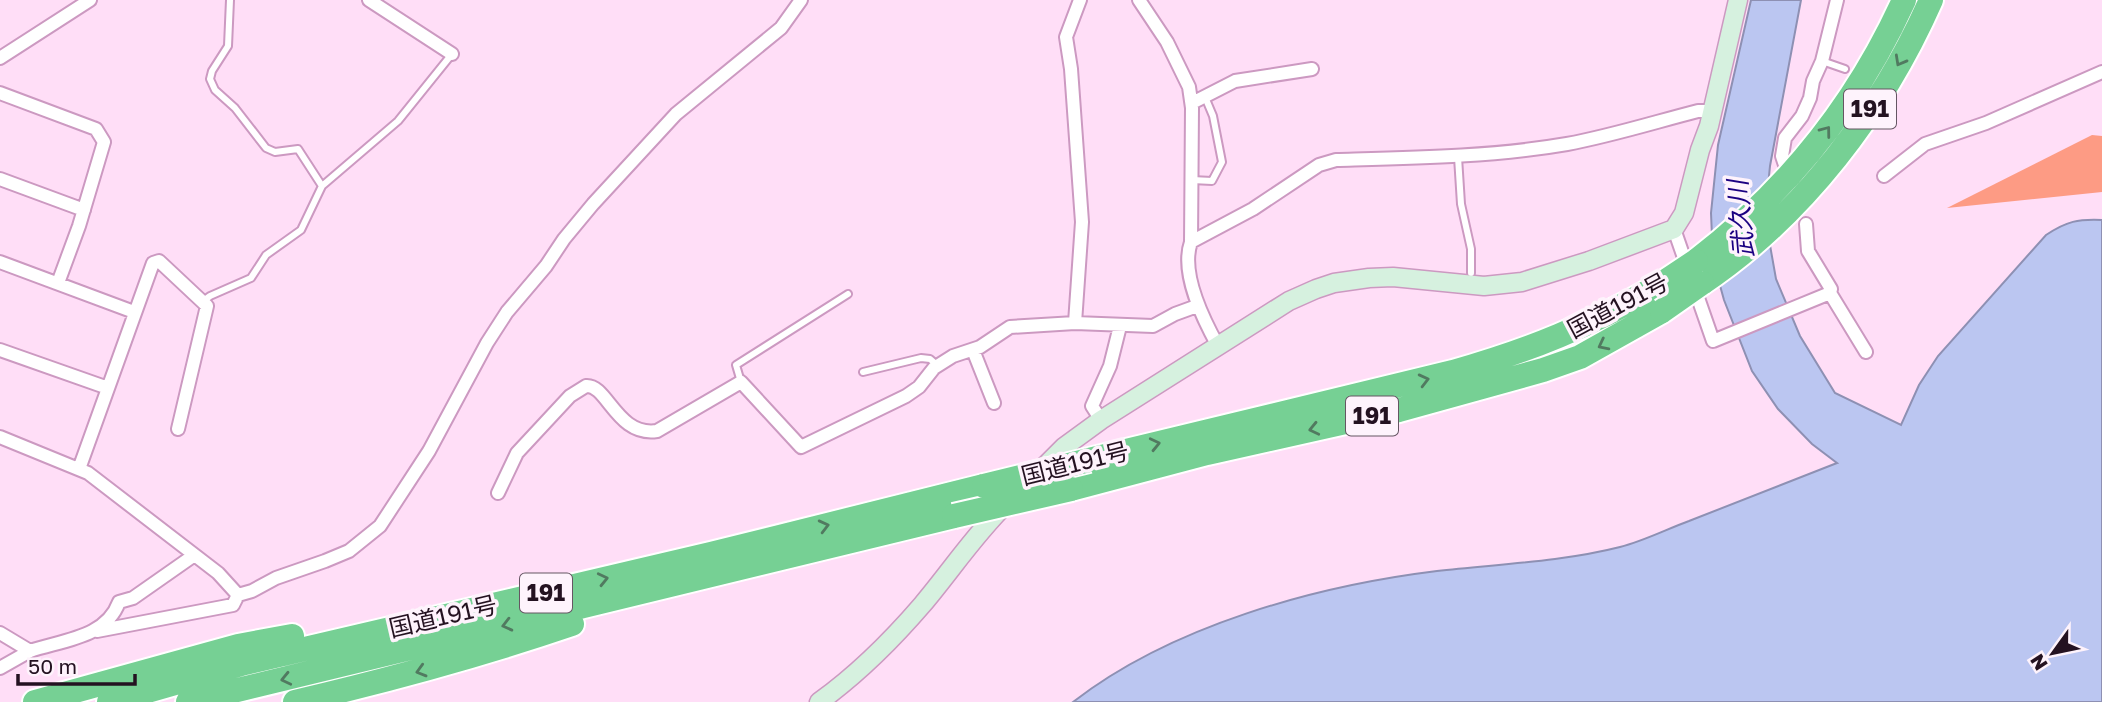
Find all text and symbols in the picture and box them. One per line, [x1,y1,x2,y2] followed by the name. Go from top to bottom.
[1895,54,1908,66] one-way arrow
[1844,90,1896,128] road number: 191
[1818,126,1830,139] one-way arrow
[1721,176,1759,259] water label: 武久川
[1562,266,1673,343] street label: 国道191号
[1598,336,1610,350] one-way arrow
[1418,373,1430,388] one-way arrow
[1346,396,1398,436] road number: 191
[1308,420,1320,435] one-way arrow
[1018,435,1131,490] street label: 国道191号
[1149,438,1161,453] one-way arrow
[818,520,830,534] one-way arrow
[520,573,572,612] road number: 191
[597,573,609,588] one-way arrow
[386,589,499,642] street label: 国道191号
[501,617,513,631] one-way arrow
[2018,618,2088,688] north arrow
[18,642,135,686] scale bar
[2025,650,2052,675] text: N
[28,653,77,679] text: 50 m
[415,663,427,678] one-way arrow
[280,671,292,685] one-way arrow

